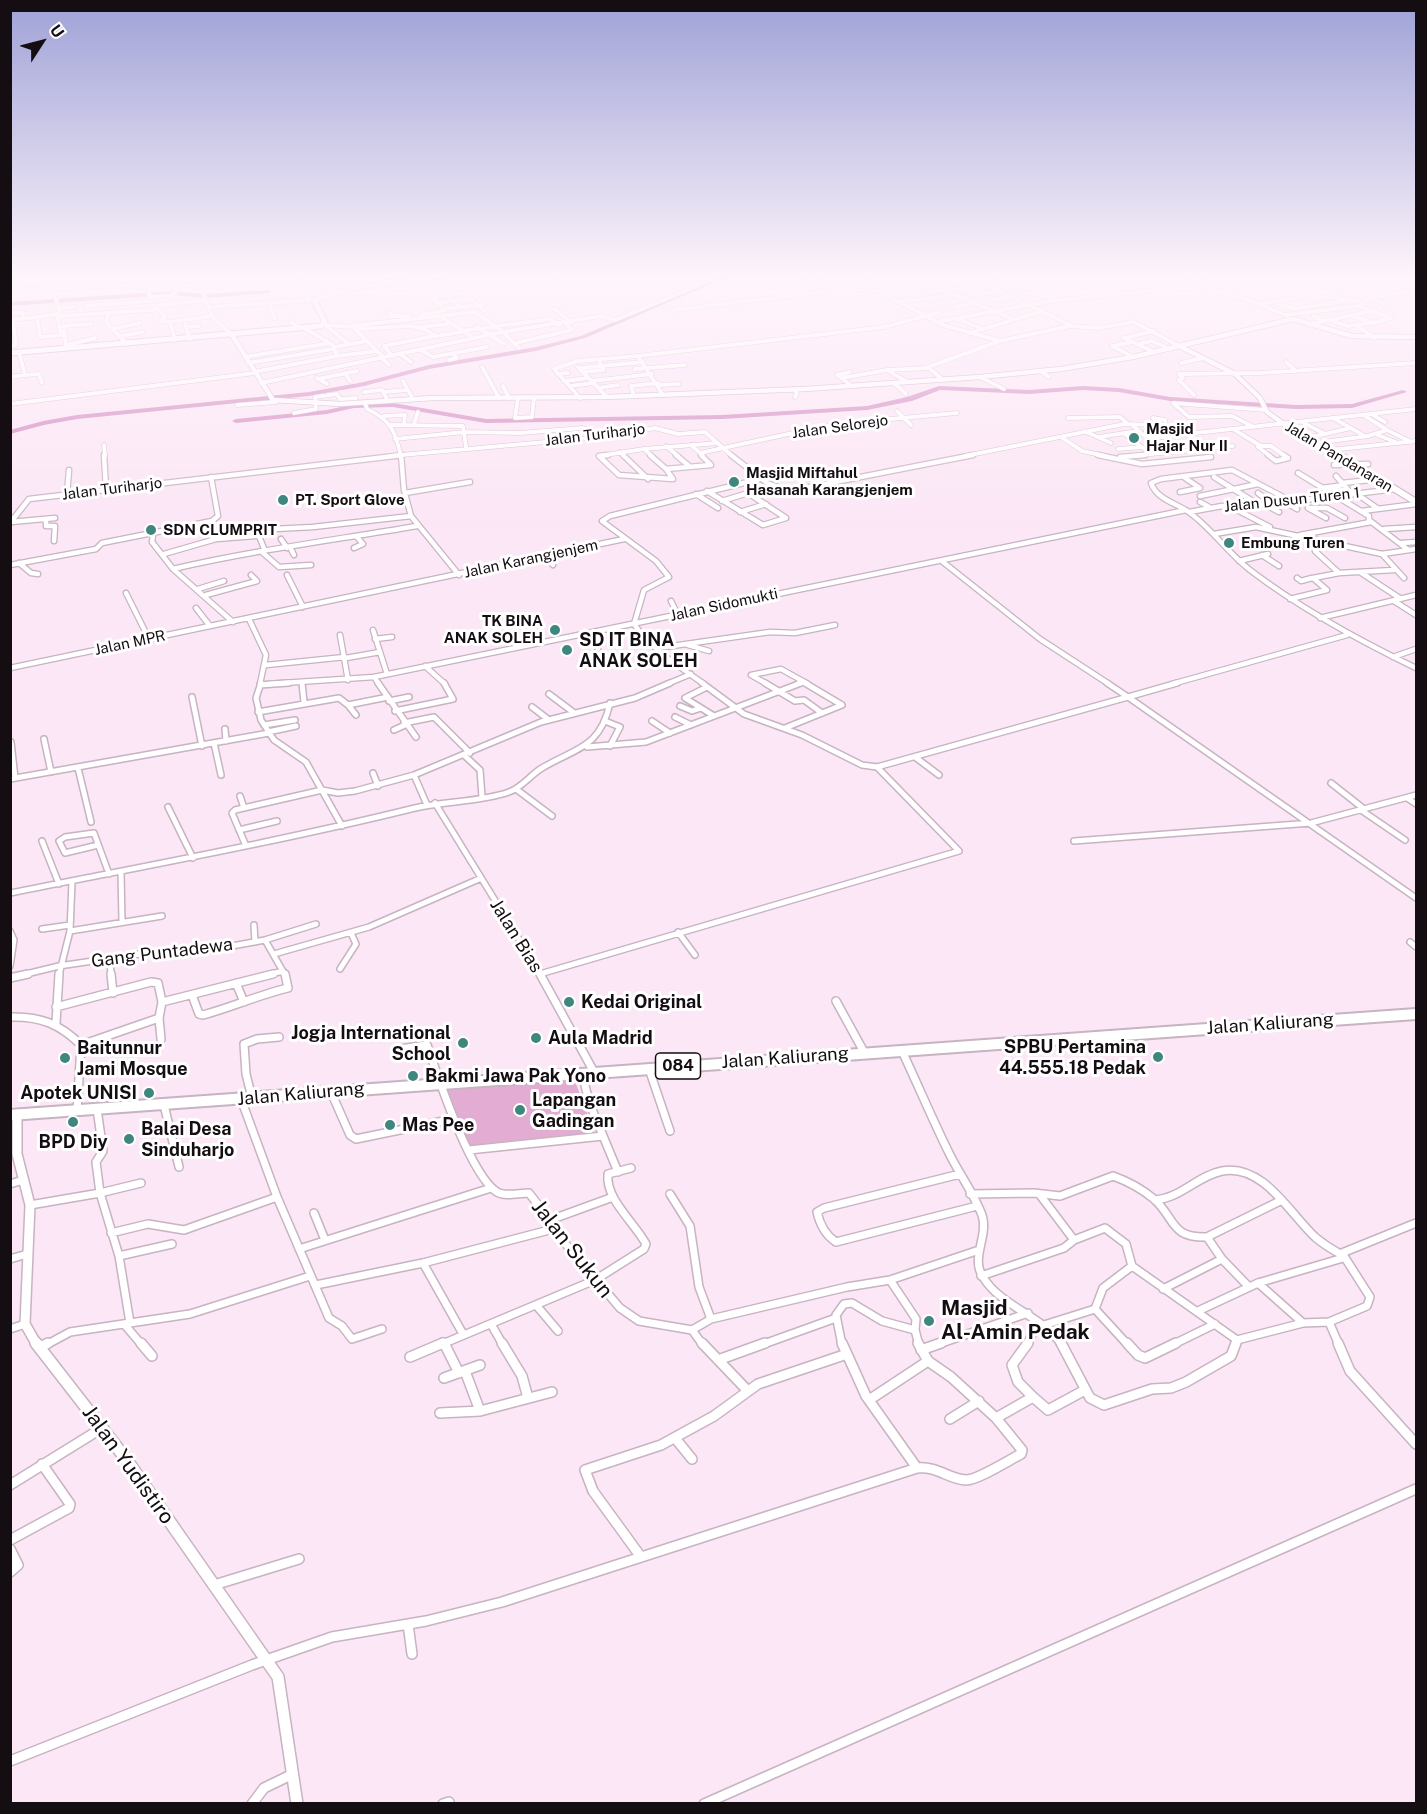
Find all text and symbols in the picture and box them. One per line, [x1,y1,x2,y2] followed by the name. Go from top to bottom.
[12,12,72,72] north arrow
[46,21,68,41] text: U
[791,411,889,443] street label: Jalan Selorejo
[1282,418,1396,496] street label: Jalan Pandanaran
[544,420,646,450] street label: Jalan Turiharjo
[1146,420,1228,455] place label: Masjid Hajar Nur II
[1127,431,1141,445] marker: Masjid Hajar Nur II
[746,464,913,499] place label: Masjid Miftahul Hasanah Karangjenjem
[61,474,163,504] street label: Jalan Turiharjo
[727,475,741,489] marker: Masjid Miftahul Hasanah Karangjenjem
[1223,484,1361,516] street label: Jalan Dusun Turen 1
[295,491,405,509] place label: PT. Sport Glove
[276,493,290,507] marker: PT. Sport Glove
[163,521,277,539] place label: SDN CLUMPRIT
[144,523,158,537] marker: SDN CLUMPRIT
[1241,534,1345,552] place label: Embung Turen
[462,536,600,582] street label: Jalan Karangjenjem
[1222,536,1236,550] marker: Embung Turen
[668,585,780,625] street label: Jalan Sidomukti
[444,612,543,647] place label: TK BINA ANAK SOLEH
[548,623,562,637] marker: TK BINA ANAK SOLEH
[93,627,167,659] street label: Jalan MPR
[579,629,698,672] place label: SD IT BINA ANAK SOLEH
[560,643,574,657] marker: SD IT BINA ANAK SOLEH
[485,895,547,977] street label: Jalan Bias
[90,934,234,972] street label: Gang Puntadewa
[581,991,702,1013] place label: Kedai Original
[562,995,576,1009] marker: Kedai Original
[1206,1009,1334,1039] street label: Jalan Kaliurang
[291,1022,451,1064] place label: Jogja International School
[548,1027,653,1049] place label: Aula Madrid
[529,1031,543,1045] marker: Aula Madrid
[456,1036,470,1050] marker: Jogja International School
[999,1036,1146,1078] place label: SPBU Pertamina 44.555.18 Pedak
[77,1037,188,1080] place label: Baitunnur Jami Mosque
[721,1043,849,1073] street label: Jalan Kaliurang
[1151,1050,1165,1064] marker: SPBU Pertamina 44.555.18 Pedak
[58,1051,72,1065] marker: Baitunnur Jami Mosque
[656,1053,700,1079] road number: 084
[425,1065,606,1087] place label: Bakmi Jawa Pak Yono
[406,1069,420,1083] marker: Bakmi Jawa Pak Yono
[236,1078,366,1110] street label: Jalan Kaliurang
[20,1082,137,1104] place label: Apotek UNISI
[142,1086,156,1100] marker: Apotek UNISI
[532,1089,616,1132] place label: Lapangan Gadingan
[513,1103,527,1117] marker: Lapangan Gadingan
[402,1114,474,1136] place label: Mas Pee
[66,1115,80,1129] marker: BPD Diy
[141,1118,234,1160] place label: Balai Desa Sinduharjo
[383,1118,397,1132] marker: Mas Pee
[38,1131,108,1153] place label: BPD Diy
[122,1132,136,1146] marker: Balai Desa Sinduharjo
[526,1195,618,1303] street label: Jalan Sukun
[941,1296,1090,1346] place label: Masjid Al-Amin Pedak
[922,1314,936,1328] marker: Masjid Al-Amin Pedak
[77,1401,179,1529] street label: Jalan Yudistiro

